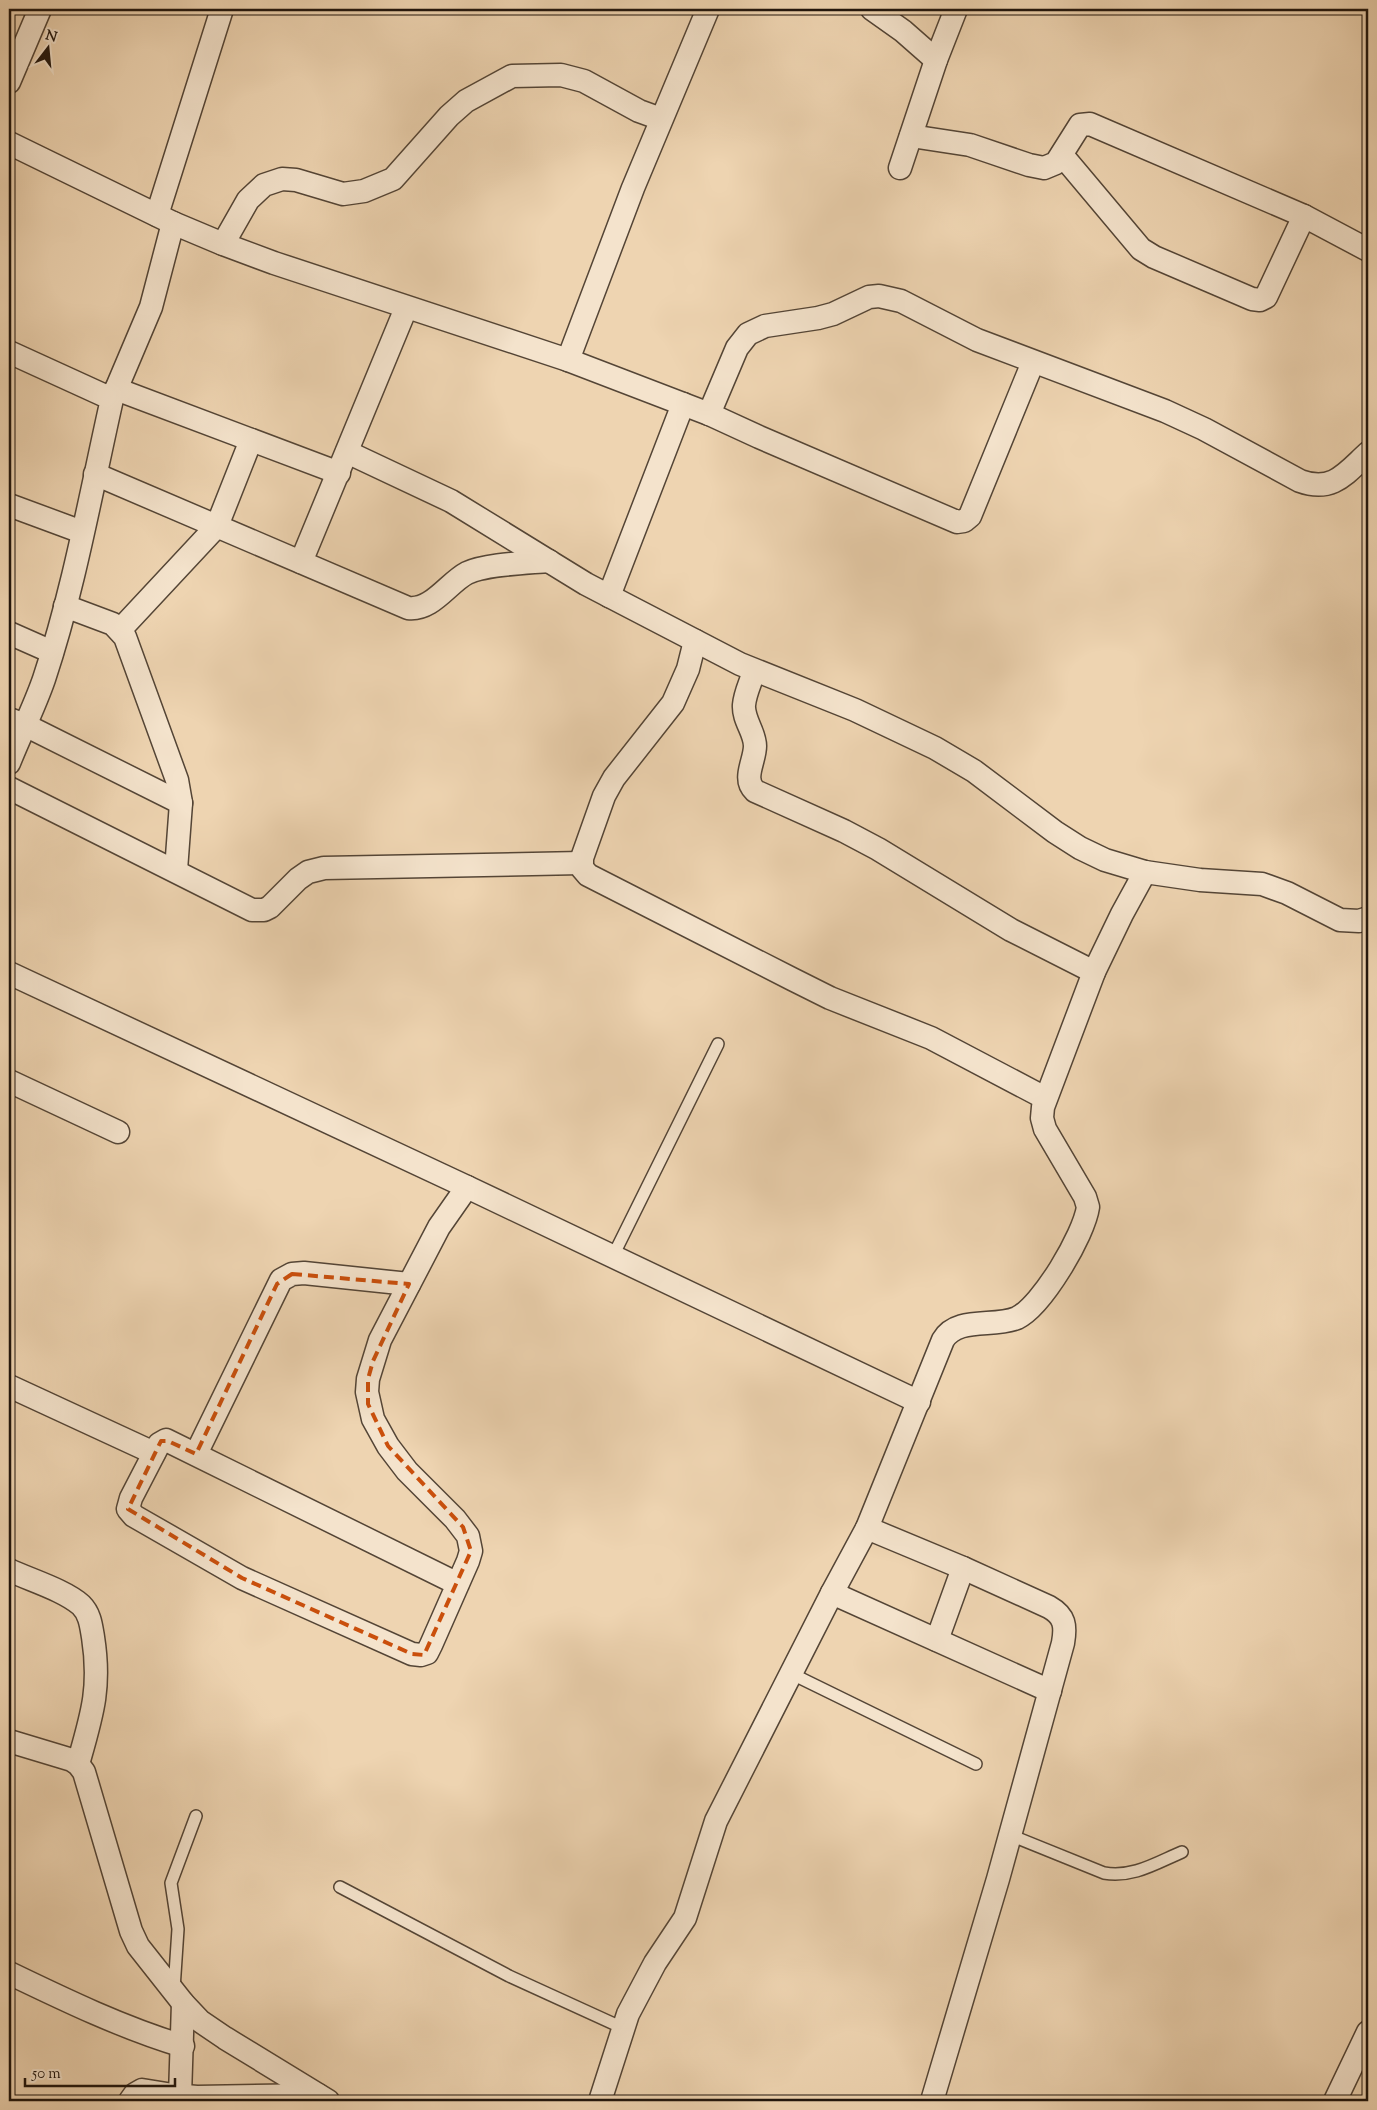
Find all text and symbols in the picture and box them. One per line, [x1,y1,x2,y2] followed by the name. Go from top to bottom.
[22,22,72,72] north arrow
[43,26,59,49] text: N
[25,2055,175,2087] scale bar
[31,2064,61,2085] text: 50 m

